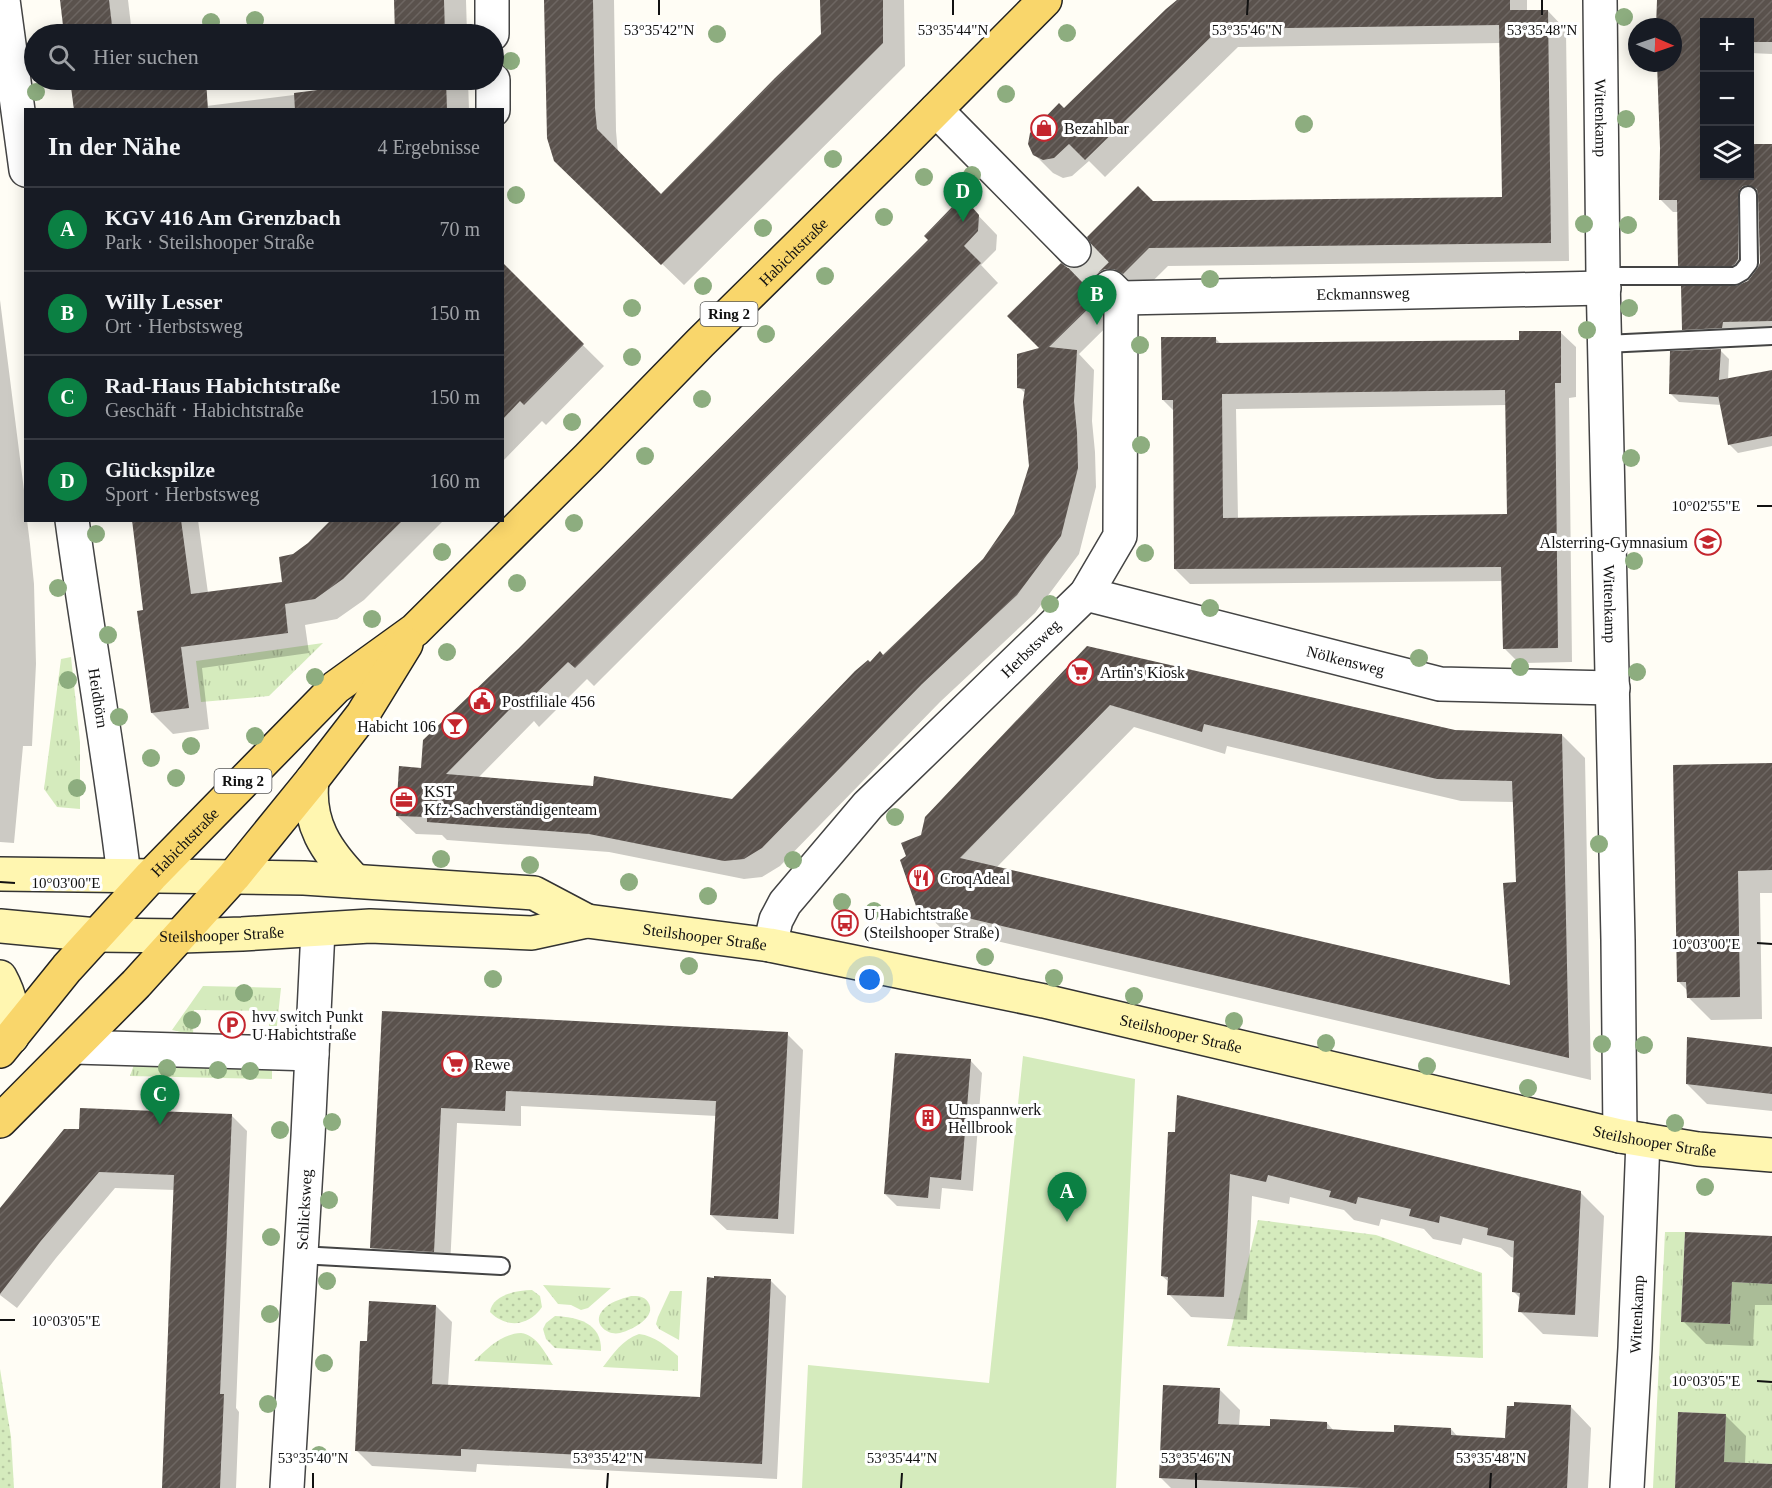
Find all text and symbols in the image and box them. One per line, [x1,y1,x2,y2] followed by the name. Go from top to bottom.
[1628,18,1682,72] north arrow
[1700,18,1754,180] map controls
[1700,18,1754,72] button: +
[624,22,694,38] text: 53°35'42"N
[918,22,988,38] text: 53°35'44"N
[1212,22,1282,38] text: 53°35'46"N
[1507,22,1577,38] text: 53°35'48"N
[24,24,504,90] search box
[45,41,78,74] icon: search
[93,44,199,69] text: Hier suchen
[1700,72,1754,126] button: −
[1592,79,1610,157] street label: Wittenkamp
[1029,113,1059,143] shop icon: Bezahlbar
[1064,120,1130,137] place label: Bezahlbar
[1700,126,1754,180] button: layers
[48,132,180,161] text: In der Nähe
[378,136,480,158] text: 4 Ergebnisse
[944,172,982,222] pin: D
[105,205,341,230] text: KGV 416 Am Grenzbach
[755,214,831,289] street label: Habichtstraße
[60,218,75,240] text: A
[439,218,480,240] text: 70 m
[105,231,314,253] text: Park · Steilshooper Straße
[1078,276,1116,325] pin: B
[1316,284,1410,302] street label: Eckmannsweg
[105,289,223,314] text: Willy Lesser
[61,302,74,324] text: B
[429,302,480,324] text: 150 m
[700,302,758,326] road number: Ring 2
[105,315,243,337] text: Ort · Herbstsweg
[105,373,340,398] text: Rad-Haus Habichtstraße
[60,386,75,408] text: C
[429,386,480,408] text: 150 m
[105,399,304,421] text: Geschäft · Habichtstraße
[105,457,215,482] text: Glückspilze
[60,470,75,492] text: D
[429,470,480,492] text: 160 m
[105,483,259,505] text: Sport · Herbstsweg
[1672,498,1741,514] text: 10°02'55"E
[1693,527,1723,557] school or university icon: Alsterring-Gymnasium
[1540,534,1689,552] place label: Alsterring-Gymnasium
[1601,564,1620,643] street label: Wittenkamp
[997,616,1064,680] street label: Herbstsweg
[1305,642,1387,679] street label: Nölkensweg
[1065,657,1095,687] supermarket icon: Artin's Kiosk
[1100,664,1185,681] place label: Artin's Kiosk
[86,667,112,729] street label: Heidhörn
[467,686,497,716] public building icon: Postfiliale 456
[502,693,595,710] place label: Postfiliale 456
[440,711,470,741] bar icon: Habicht 106
[357,718,436,735] place label: Habicht 106
[214,769,272,793] road number: Ring 2
[424,783,598,819] place label: KST Kfz-Sachverständigenteam
[389,785,419,815] office icon: KST Kfz-Sachverständigenteam
[147,804,222,880] street label: Habichtstraße
[906,863,936,893] restaurant icon: CroqAdeal
[940,870,1011,888] place label: CroqAdeal
[32,875,101,891] text: 10°03'00"E
[864,906,1000,942] place label: U Habichtstraße (Steilshooper Straße)
[830,908,860,938] bus stop icon: U Habichtstraße (Steilshooper Straße)
[642,920,768,953] street label: Steilshooper Straße
[159,923,284,945] street label: Steilshooper Straße
[1672,936,1741,952] text: 10°03'00"E
[855,965,884,994] your location
[252,1008,364,1043] place label: hvv switch Punkt U Habichtstraße
[217,1010,247,1040] parking icon: hvv switch Punkt U Habichtstraße
[1118,1011,1244,1056] street label: Steilshooper Straße
[440,1049,470,1079] supermarket icon: Rewe
[474,1056,510,1073] place label: Rewe
[140,1076,180,1125] pin: C
[948,1101,1041,1136] place label: Umspannwerk Hellbrook
[913,1103,943,1133] building icon: Umspannwerk Hellbrook
[1591,1121,1717,1159] street label: Steilshooper Straße
[293,1169,316,1250] street label: Schlicksweg
[1048,1172,1086,1222] pin: A
[1626,1275,1647,1354] street label: Wittenkamp
[32,1313,101,1329] text: 10°03'05"E
[1672,1373,1741,1389] text: 10°03'05"E
[278,1450,348,1466] text: 53°35'40"N
[573,1450,643,1466] text: 53°35'42"N
[867,1450,937,1466] text: 53°35'44"N
[1161,1450,1231,1466] text: 53°35'46"N
[1456,1450,1526,1466] text: 53°35'48"N

